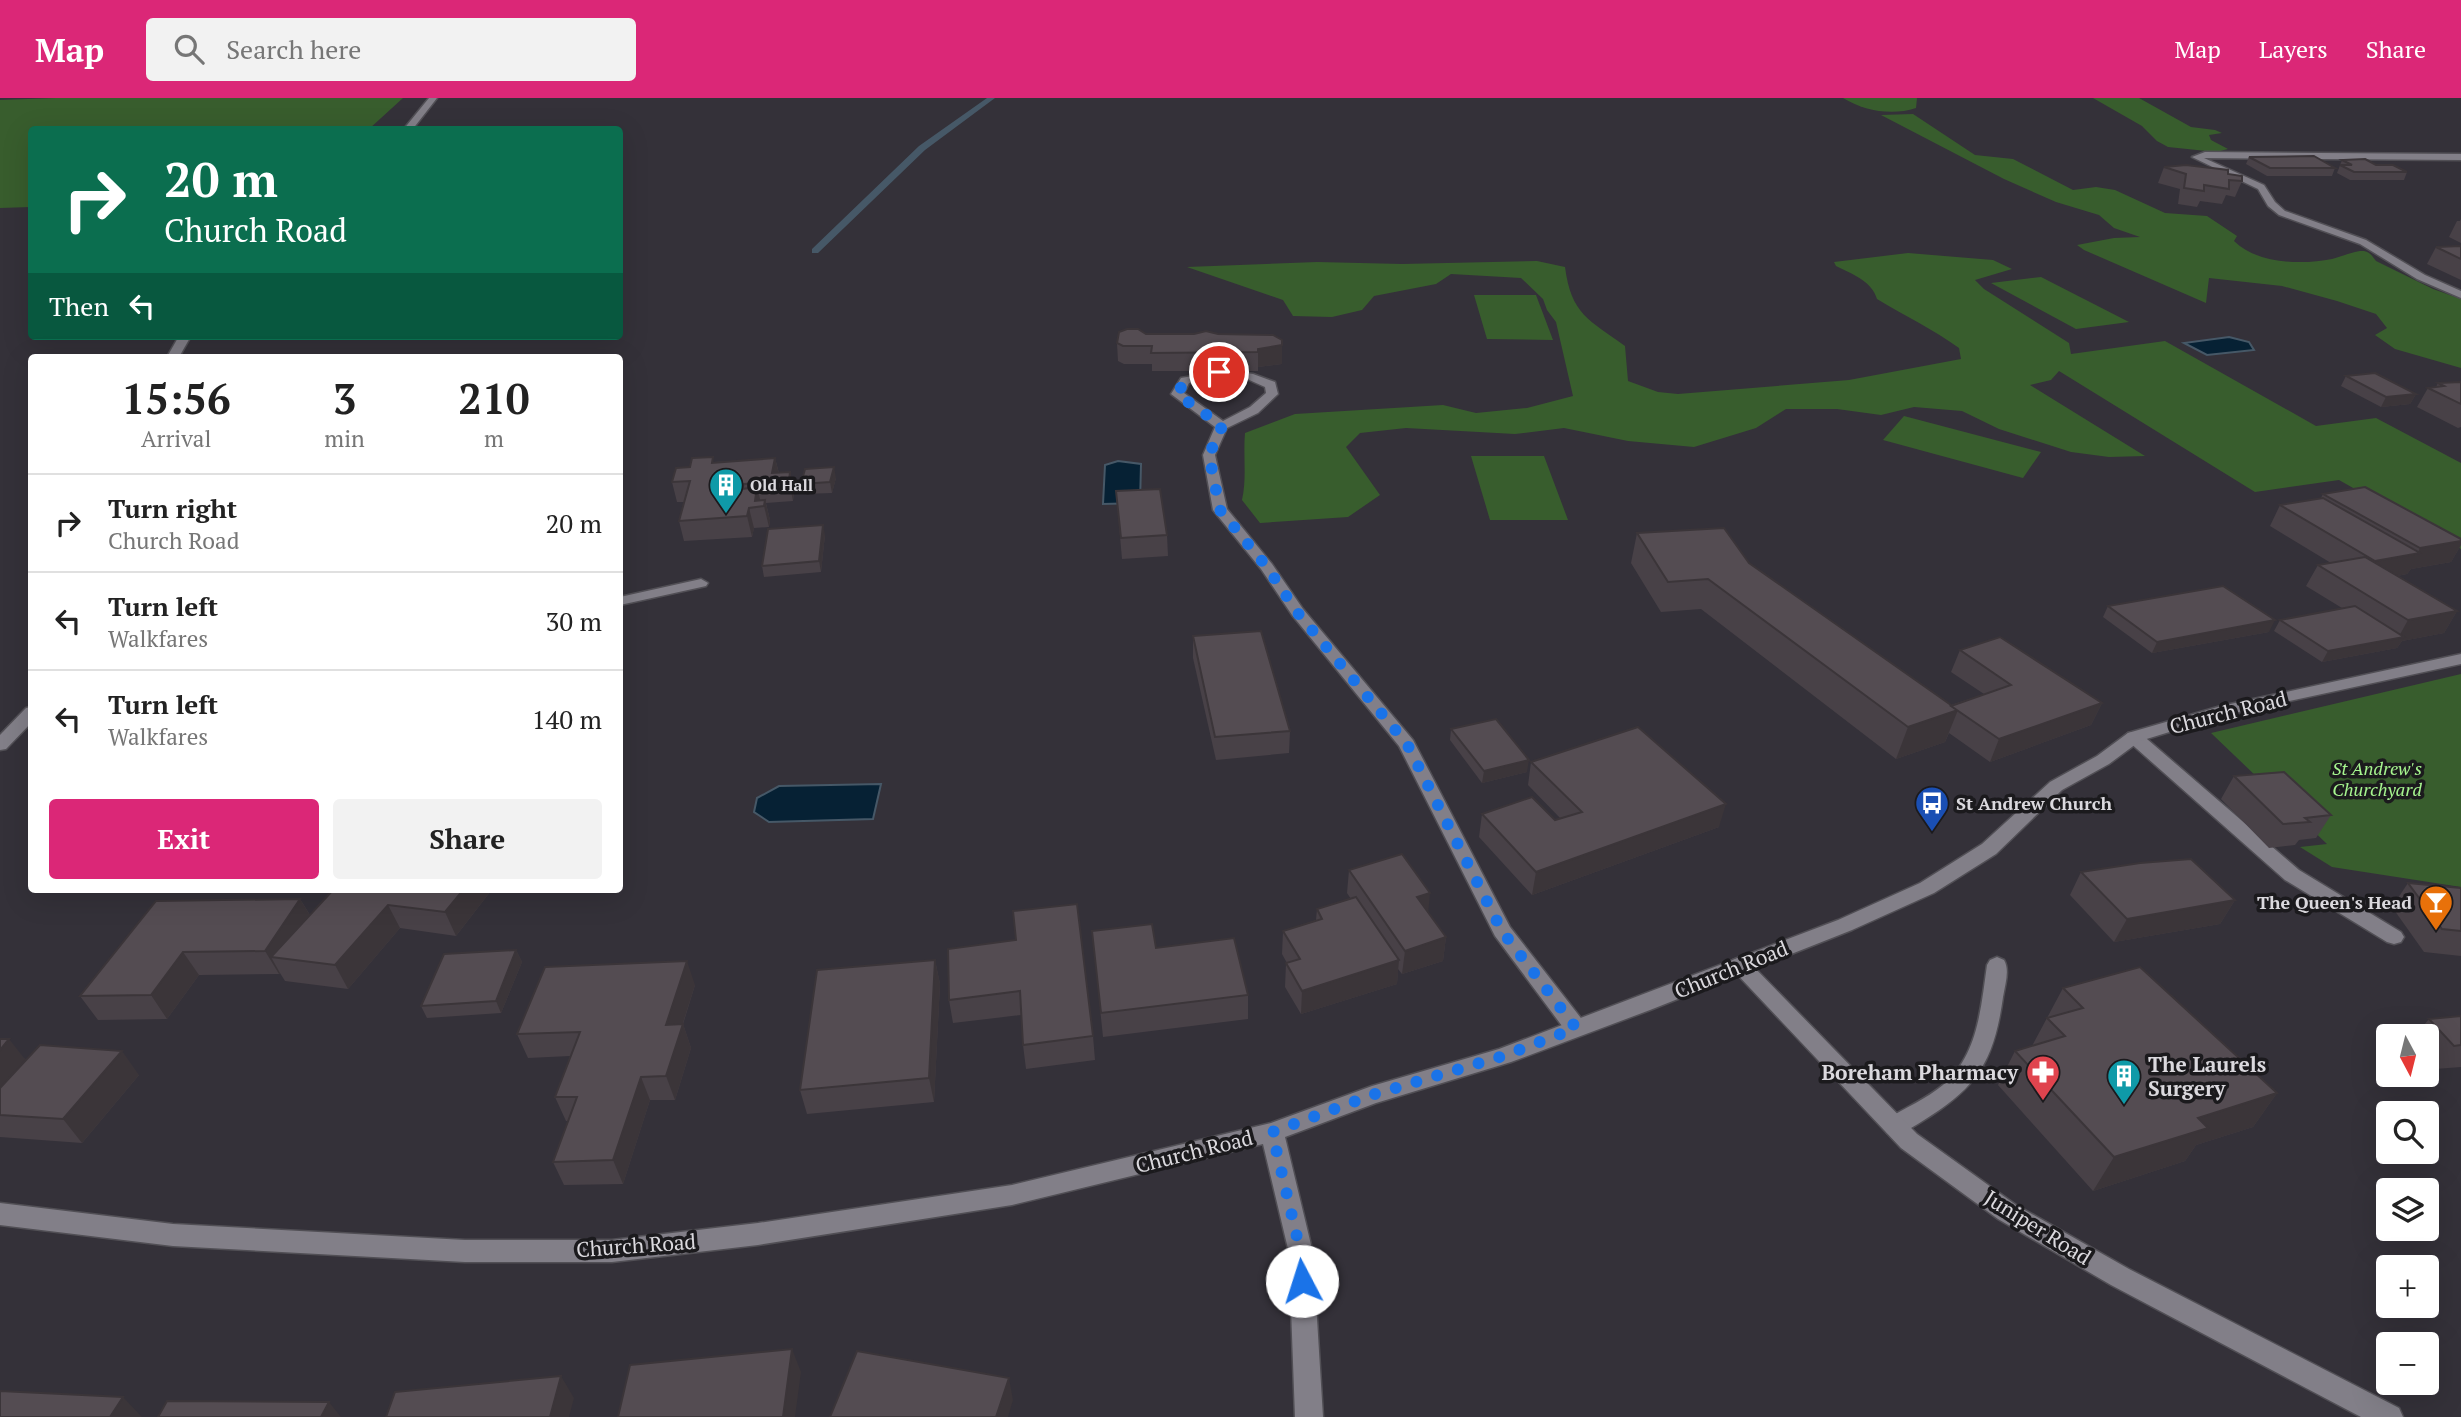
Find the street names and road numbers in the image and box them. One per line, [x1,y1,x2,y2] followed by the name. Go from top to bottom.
[2166,684,2290,740] street label: Church Road
[1670,933,1792,1004] street label: Church Road
[1132,1123,1256,1179] street label: Church Road
[1979,1183,2097,1271] street label: Juniper Road
[575,1227,697,1263] street label: Church Road

